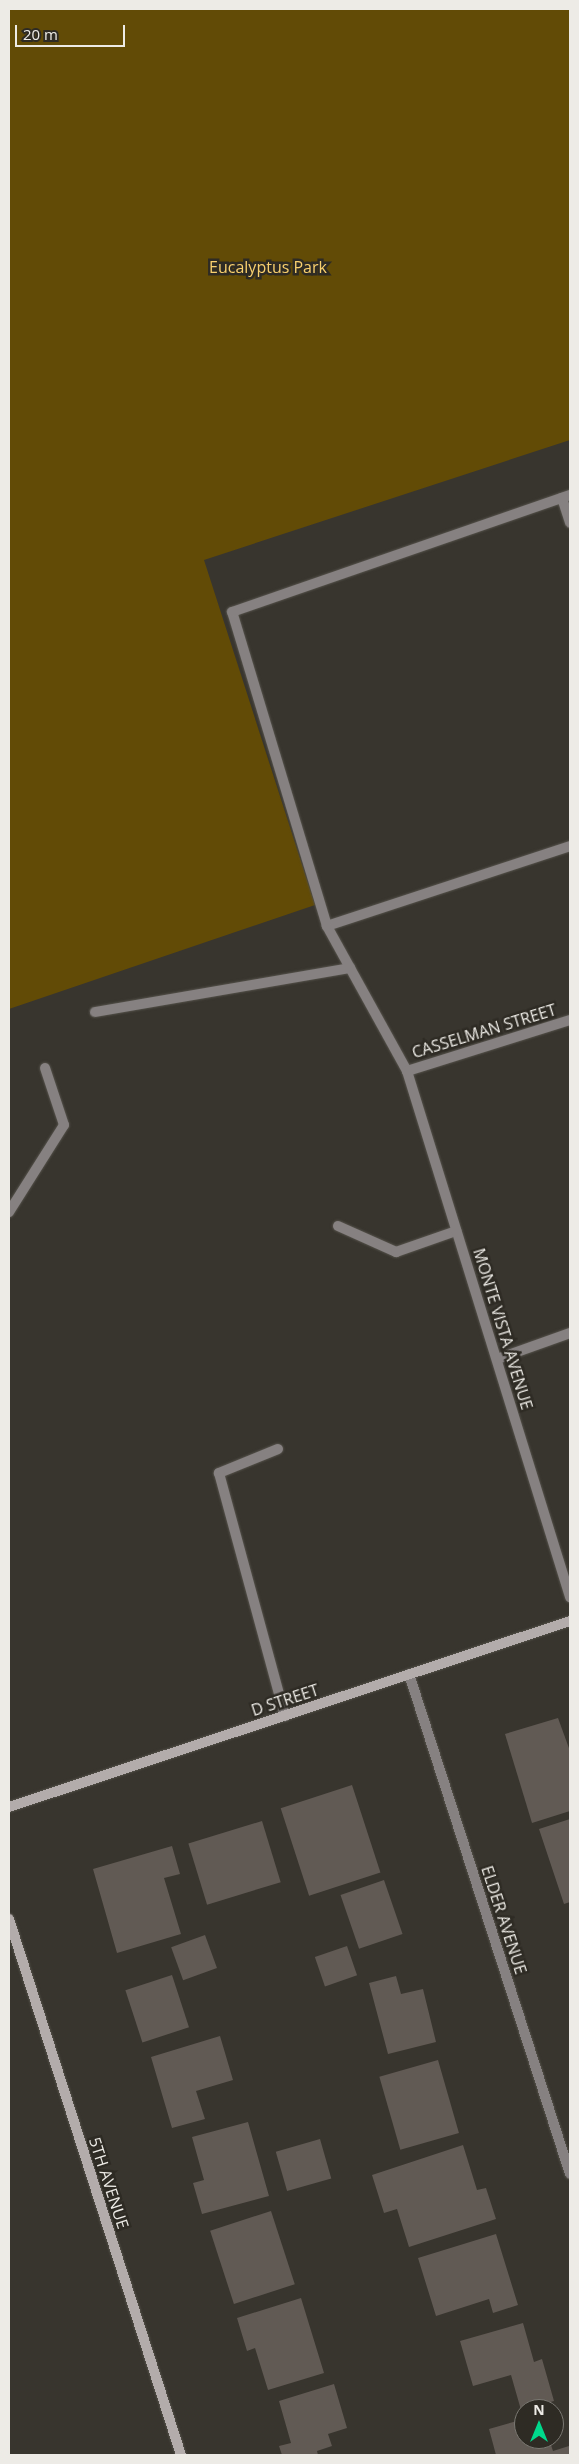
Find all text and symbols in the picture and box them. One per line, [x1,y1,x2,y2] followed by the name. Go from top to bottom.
[18,15,128,47] scale bar
[23,24,58,44] text: 20 m
[209,257,327,277] park label: Eucalyptus Park
[410,1000,558,1062] street label: CASSELMAN STREET
[469,1246,537,1412] street label: MONTE VISTA AVENUE
[249,1680,321,1720] street label: D STREET
[477,1863,531,1977] street label: ELDER AVENUE
[85,2135,133,2231] street label: 5TH AVENUE
[514,2399,564,2449] north arrow
[533,2400,545,2419] text: N

